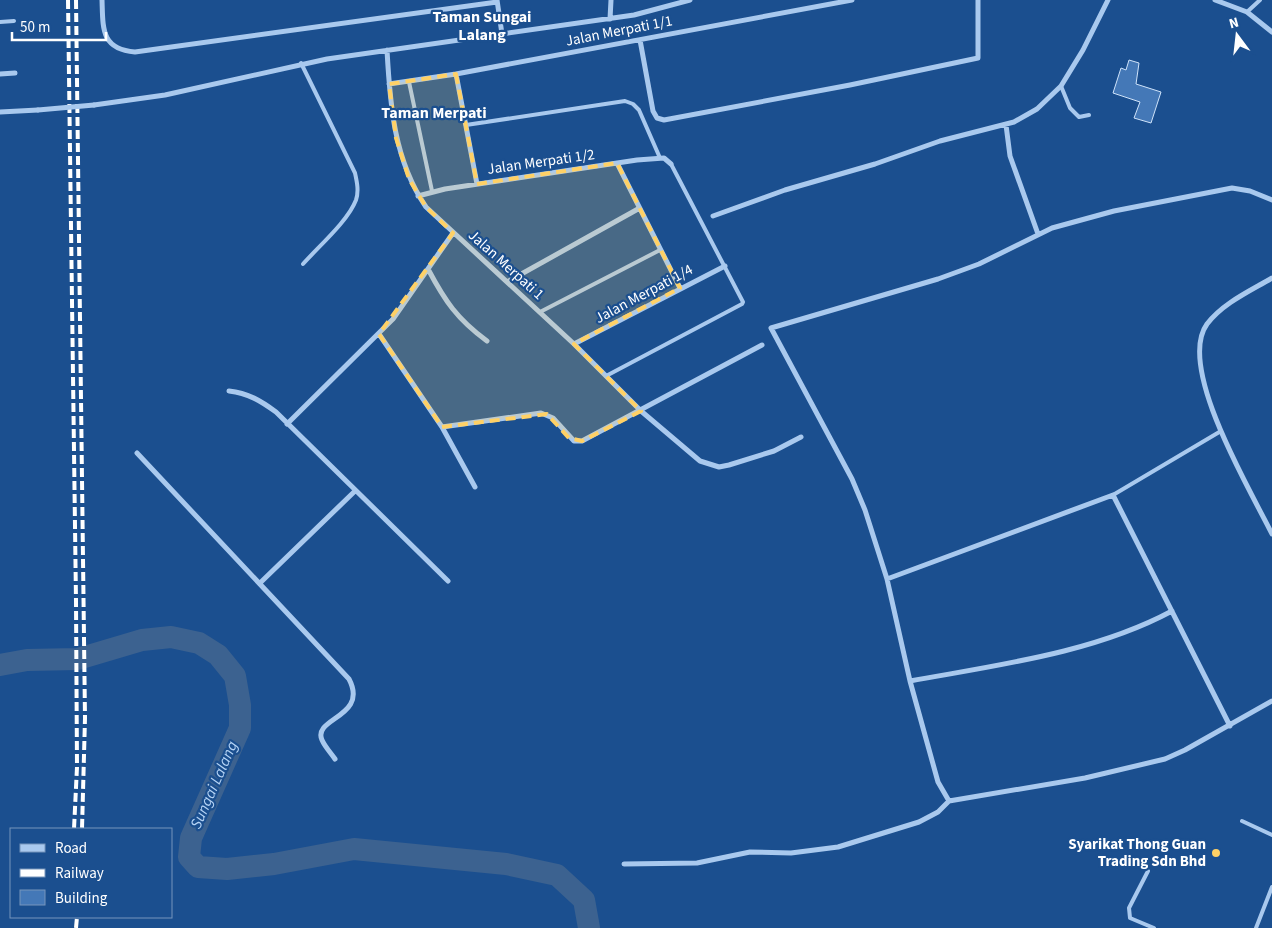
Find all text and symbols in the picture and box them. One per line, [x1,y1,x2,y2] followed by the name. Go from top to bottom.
[432,6,532,46] district label: Taman Sungai Lalang
[12,10,106,42] scale bar
[564,10,674,52] street label: Jalan Merpati 1/1
[1212,10,1262,60] north arrow
[1227,13,1241,34] text: N
[20,17,50,38] text: 50 m
[381,102,487,124] district label: Taman Merpati
[486,144,596,180] street label: Jalan Merpati 1/2
[463,225,549,305] street label: Jalan Merpati 1
[591,259,697,329] street label: Jalan Merpati 1/4
[185,738,243,832] water label: Sungai Lalang
[10,828,172,918] legend
[1068,834,1206,872] place label: Syarikat Thong Guan Trading Sdn Bhd
[55,838,87,859] text: Road
[1210,847,1222,859] marker: Syarikat Thong Guan Trading Sdn Bhd
[55,863,104,884] text: Railway
[55,888,108,909] text: Building

